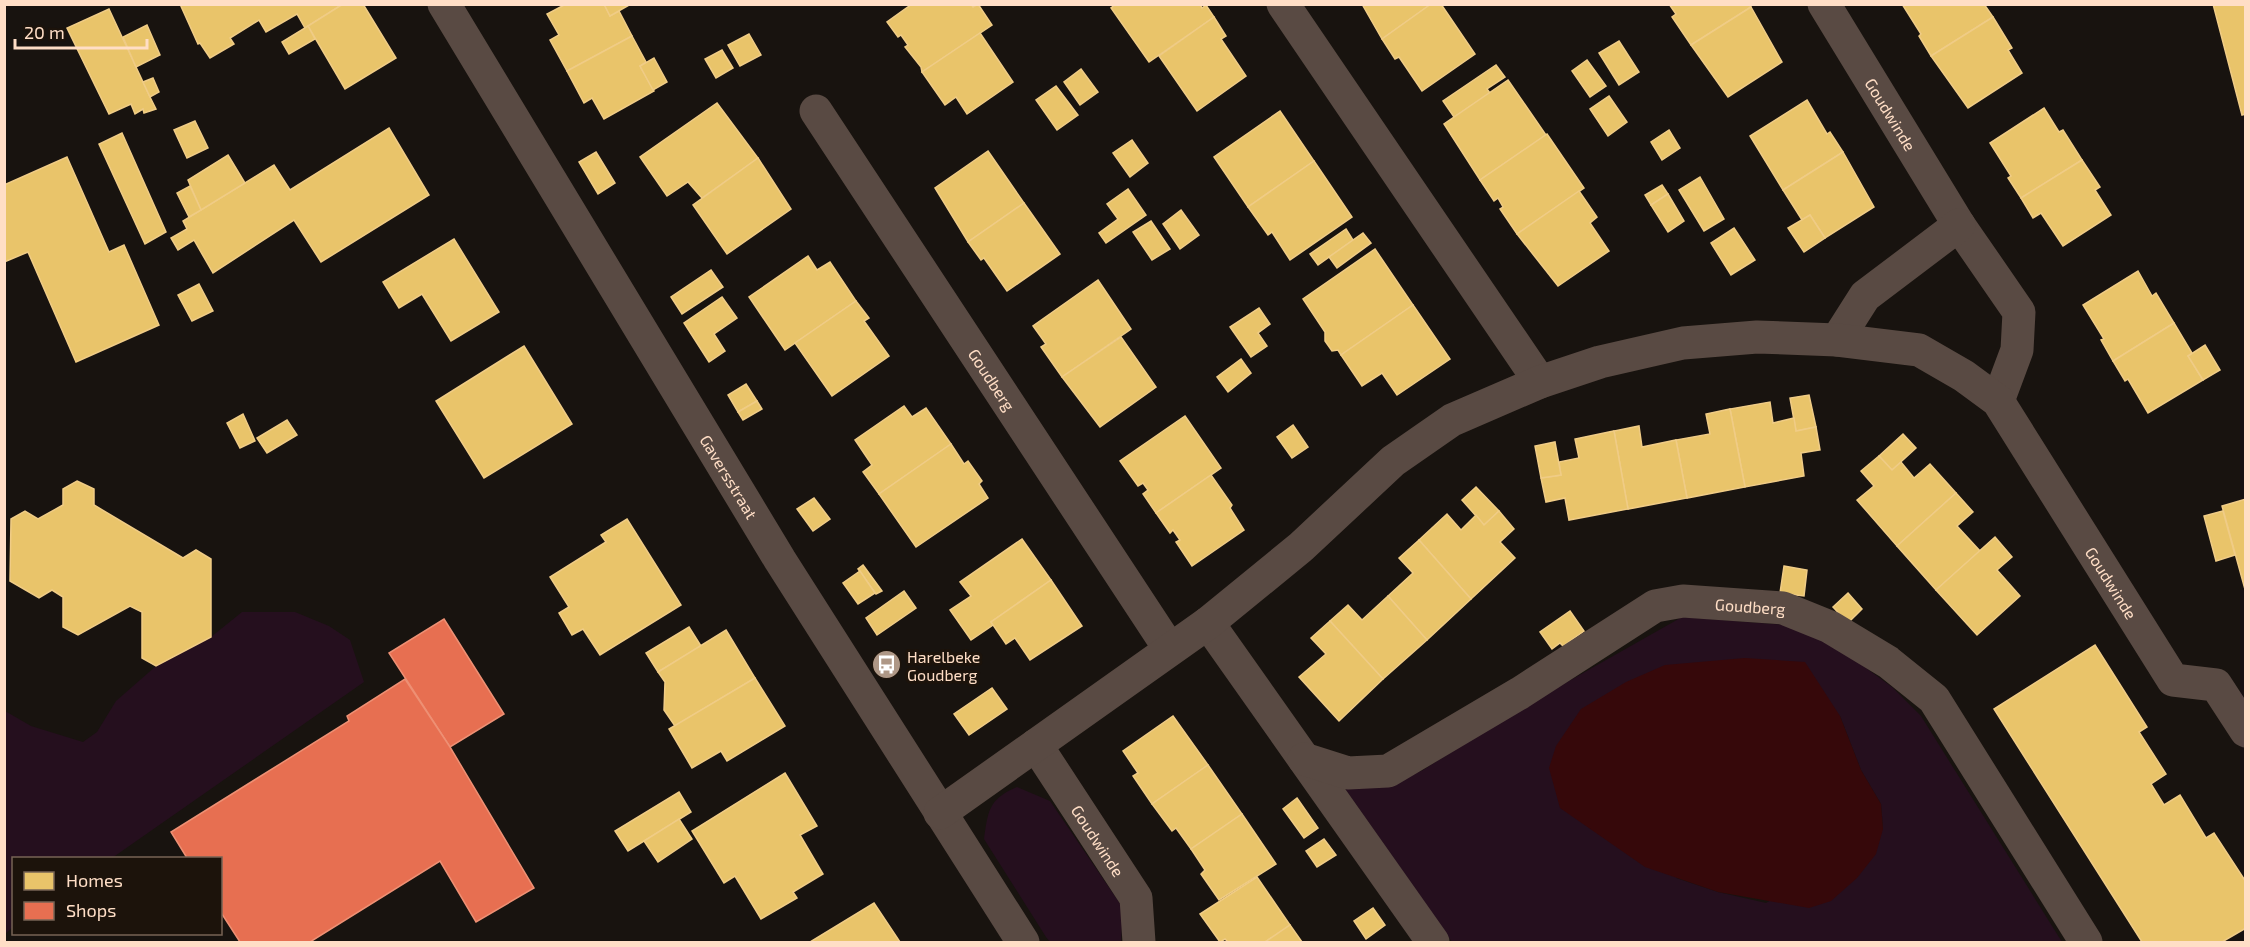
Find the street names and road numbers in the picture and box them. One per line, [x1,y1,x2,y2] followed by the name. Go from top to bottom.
[1862,74,1921,154] street label: Goudwinde
[965,345,1020,414] street label: Goudberg
[697,431,762,522] street label: Gaversstraat
[2082,543,2142,622] street label: Goudwinde
[1714,594,1786,618] street label: Goudberg
[1068,801,1129,880] street label: Goudwinde

